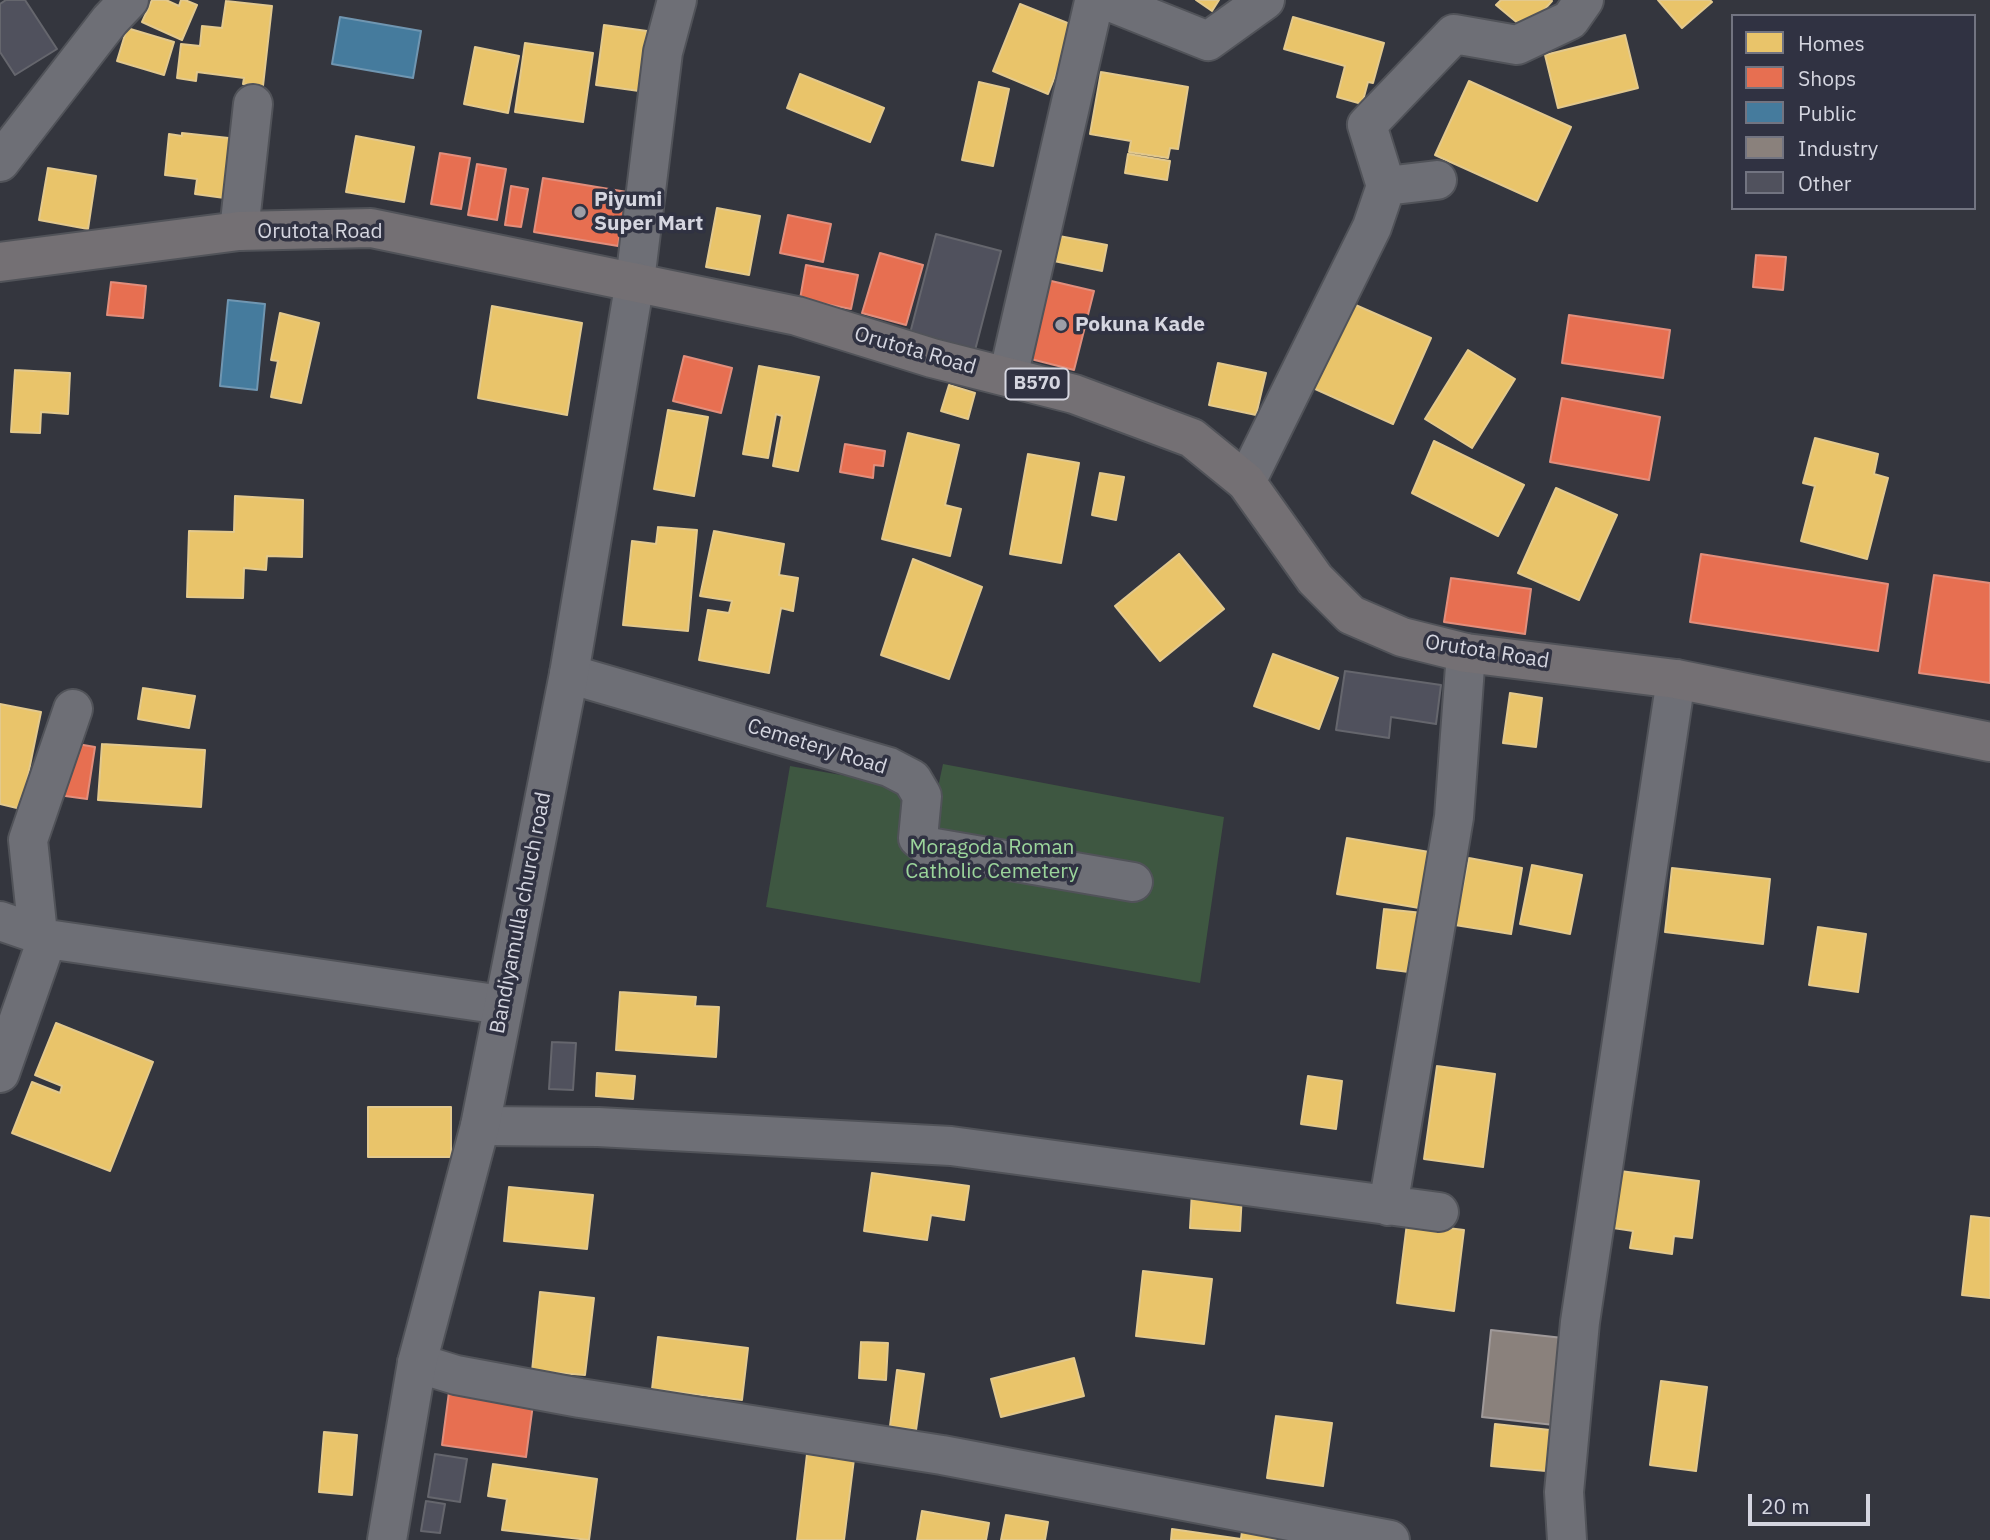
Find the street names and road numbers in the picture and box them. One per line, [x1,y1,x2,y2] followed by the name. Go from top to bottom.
[257,219,383,245] street label: Orutota Road
[851,322,979,380] street label: Orutota Road
[1006,368,1068,400] road number: B570
[1423,630,1551,674] street label: Orutota Road
[744,714,890,780] street label: Cemetery Road
[485,790,557,1036] street label: Bandiyamulla church road

